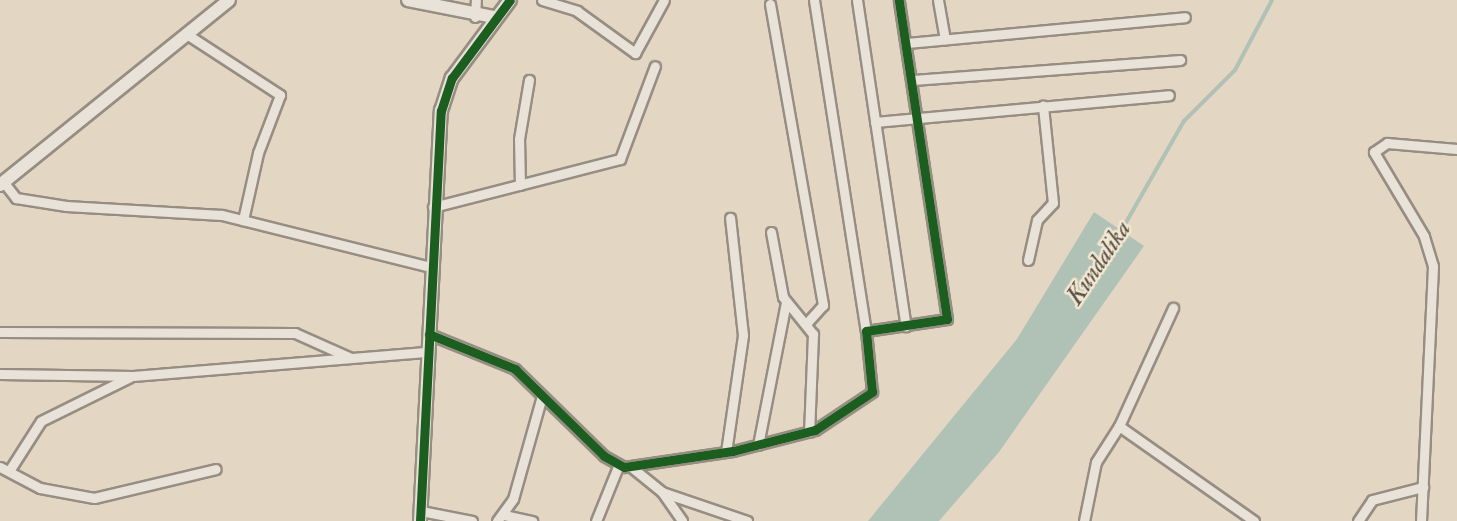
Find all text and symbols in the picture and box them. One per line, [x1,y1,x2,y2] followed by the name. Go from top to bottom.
[1061,216,1137,310] water label: Kundalika

